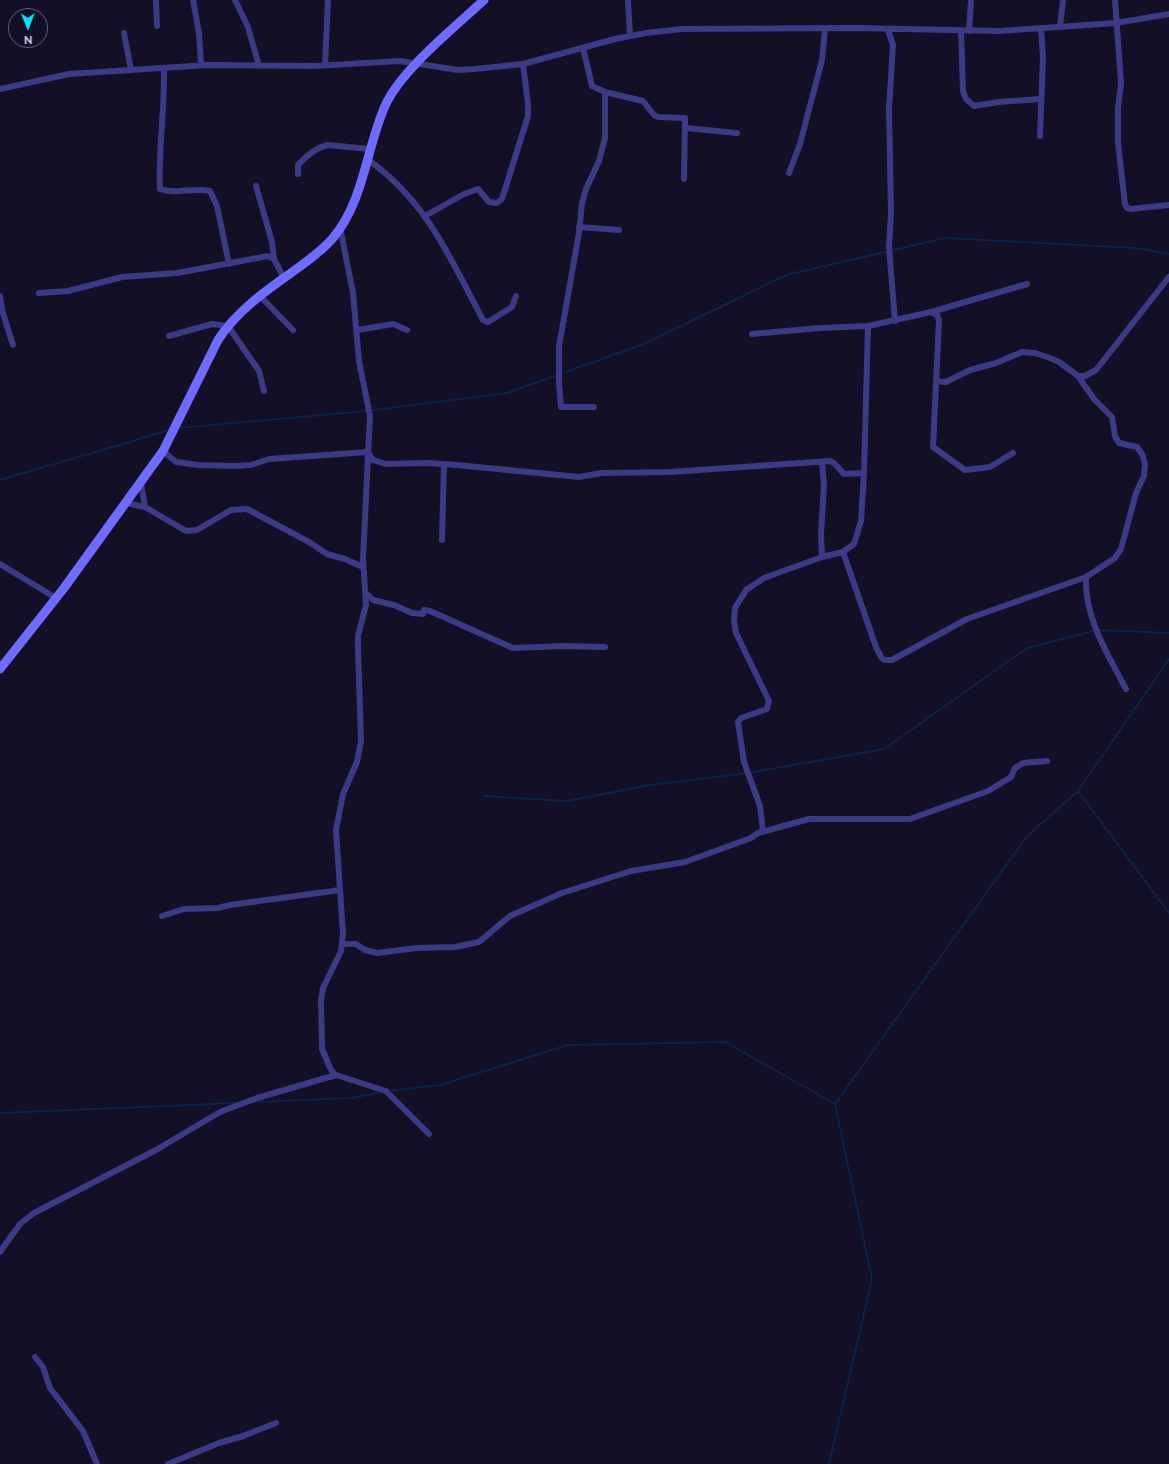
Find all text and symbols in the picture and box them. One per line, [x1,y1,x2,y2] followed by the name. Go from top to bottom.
[8,8,48,48] north arrow
[24,33,33,46] text: N

